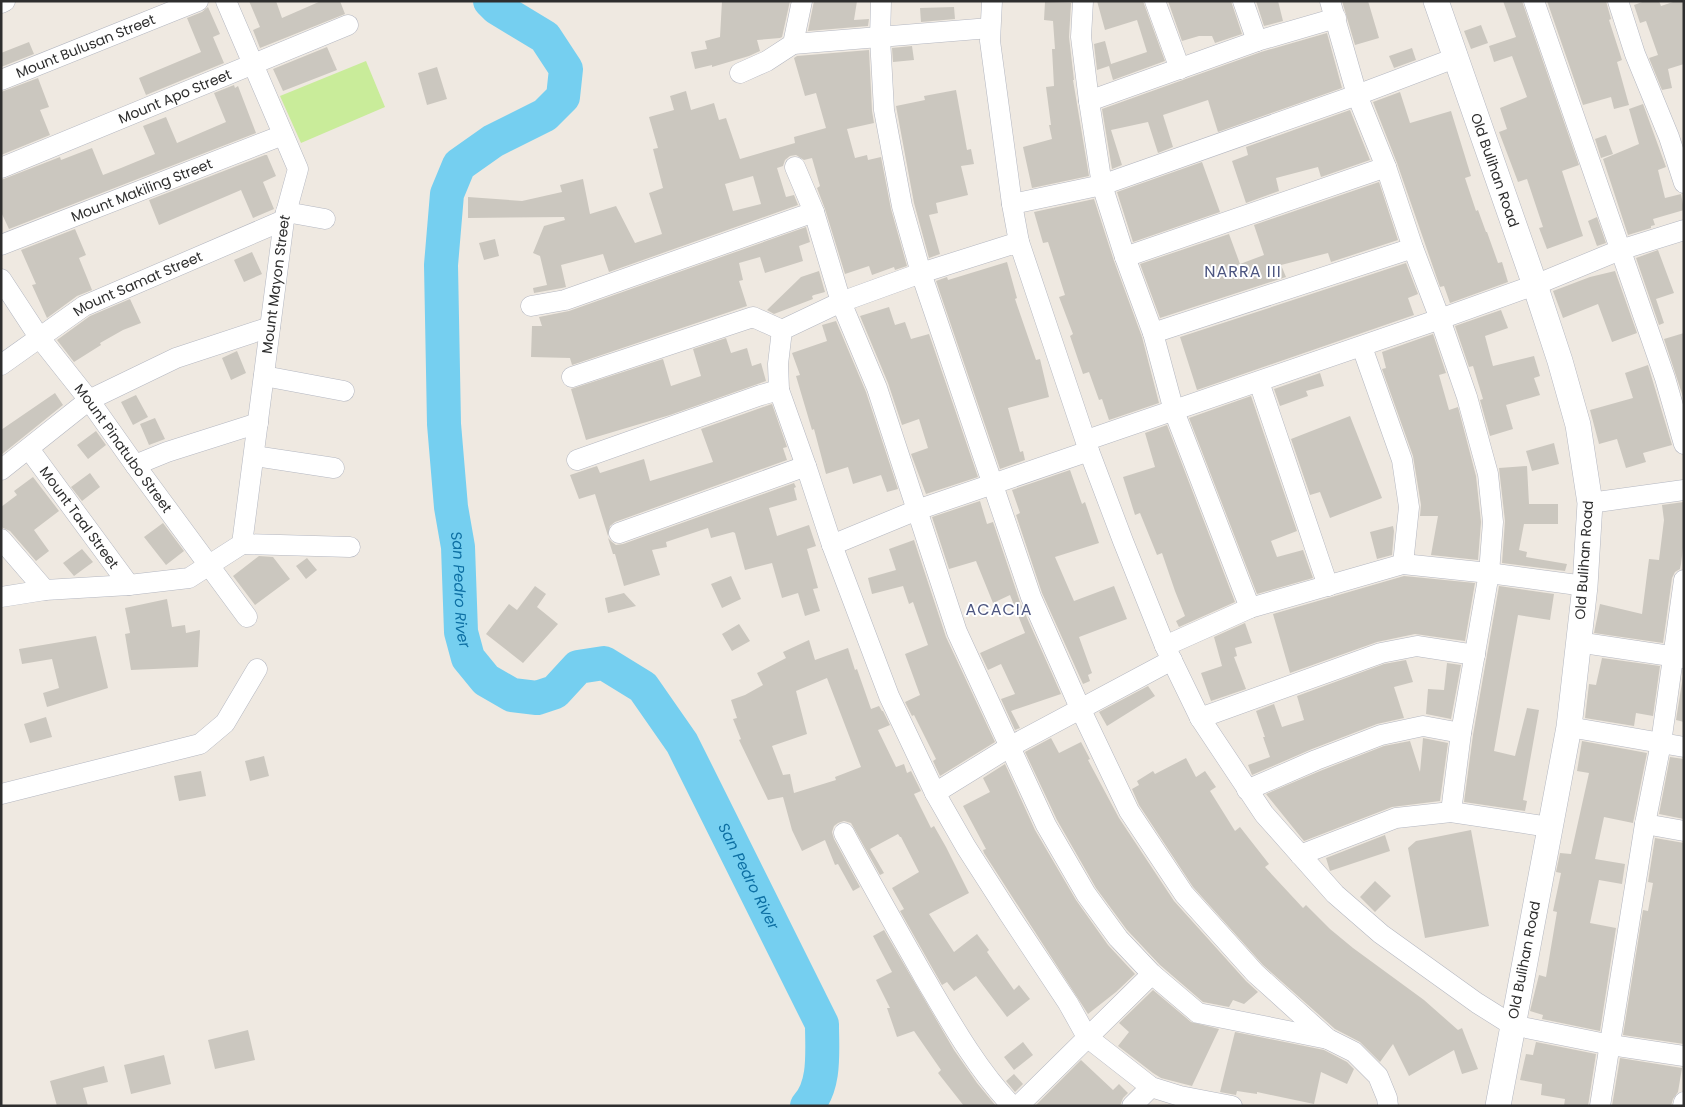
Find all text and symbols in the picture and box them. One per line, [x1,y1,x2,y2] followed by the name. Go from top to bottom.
[13,9,158,83] street label: Mount Bulusan Street
[115,64,234,129] street label: Mount Apo Street
[1466,110,1524,230] street label: Old Bulihan Road
[68,154,215,227] street label: Mount Makiling Street
[257,212,295,355] street label: Mount Mayon Street
[69,246,205,321] street label: Mount Samat Street
[1204,260,1282,283] district label: NARRA III
[70,379,177,517] street label: Mount Pinatubo Street
[35,462,124,573] street label: Mount Taal Street
[1570,500,1598,620] street label: Old Bulihan Road
[445,530,476,651] water label: San Pedro River
[966,598,1033,621] district label: ACACIA
[713,819,785,933] water label: San Pedro River
[1503,899,1545,1021] street label: Old Bulihan Road

